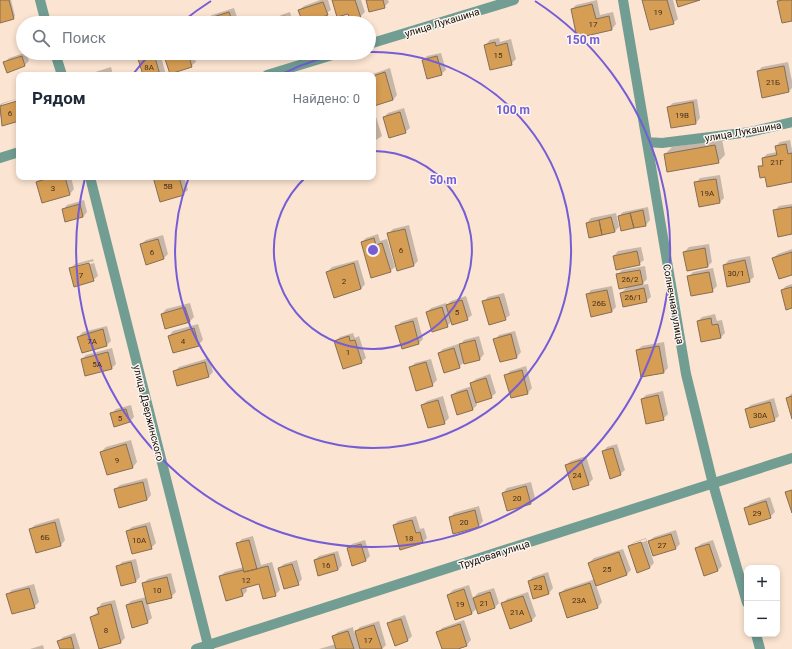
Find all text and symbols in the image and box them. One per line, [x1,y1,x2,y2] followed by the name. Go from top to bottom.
[403,6,481,39] street label: улица Лукашина
[654,8,663,17] house number: 19
[16,16,376,60] search box
[589,20,598,29] house number: 17
[30,27,52,49] icon: search
[62,29,106,47] text: Поиск
[566,33,600,47] text: 150 m
[494,51,503,60] house number: 15
[144,63,155,72] house number: 8А
[766,78,780,87] house number: 21Б
[32,88,86,108] text: Рядом
[293,91,360,106] text: Найдено: 0
[496,103,530,117] text: 100 m
[8,109,13,118] house number: 6
[675,111,689,120] house number: 19В
[704,119,782,144] street label: улица Лукашина
[770,158,784,167] house number: 21Г
[429,173,457,187] text: 50 m
[163,182,173,191] house number: 5В
[51,184,55,193] house number: 3
[700,189,715,198] house number: 19А
[366,243,380,257] centre of rings
[399,246,404,255] house number: 6
[150,248,155,257] house number: 6
[661,263,686,345] street label: Солнечная улица
[728,269,744,278] house number: 30/1
[79,271,84,280] house number: 7
[622,275,639,284] house number: 26/2
[342,277,347,286] house number: 2
[625,293,641,302] house number: 26/1
[592,299,606,308] house number: 26Б
[455,308,460,317] house number: 5
[87,337,98,346] house number: 7А
[181,337,186,346] house number: 4
[346,348,350,357] house number: 1
[92,360,103,369] house number: 5А
[131,364,166,463] street label: улица Дзержинского
[753,411,768,420] house number: 30А
[118,414,123,423] house number: 5
[115,456,119,465] house number: 9
[573,471,582,480] house number: 24
[513,494,522,503] house number: 20
[753,509,762,518] house number: 29
[460,518,469,527] house number: 20
[40,533,50,542] house number: 6Б
[405,534,414,543] house number: 18
[132,536,147,545] house number: 10А
[457,538,531,571] street label: Трудовая улица
[658,541,667,550] house number: 27
[322,561,331,570] house number: 16
[603,565,612,574] house number: 25
[744,565,780,637] map controls
[744,565,780,601] button: +
[242,576,251,585] house number: 12
[534,583,543,592] house number: 23
[153,586,162,595] house number: 10
[572,596,587,605] house number: 23А
[480,599,489,608] house number: 21
[456,600,465,609] house number: 19
[744,601,780,637] button: −
[510,608,525,617] house number: 21А
[104,626,109,635] house number: 8
[364,636,373,645] house number: 17

